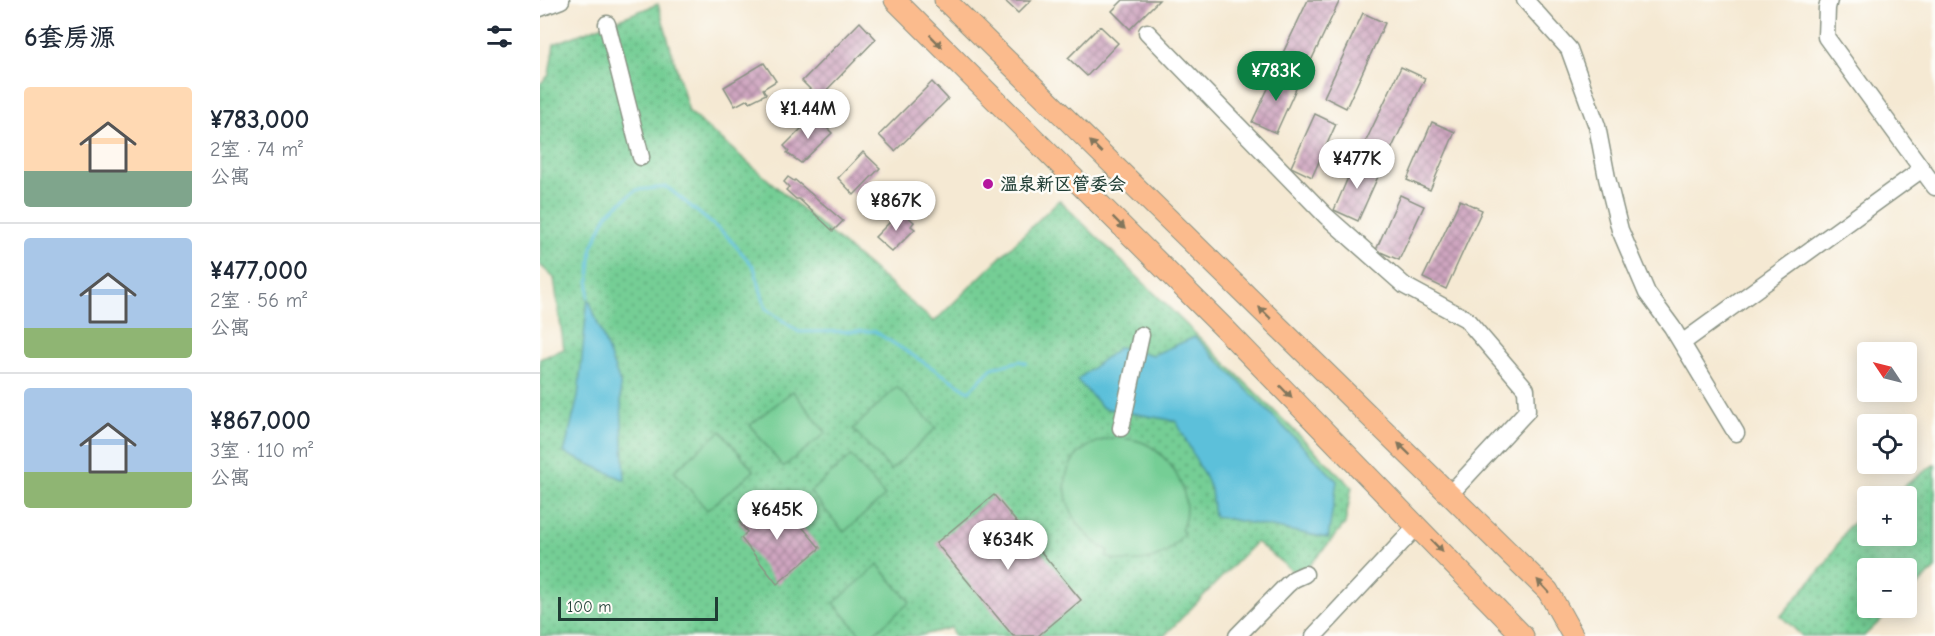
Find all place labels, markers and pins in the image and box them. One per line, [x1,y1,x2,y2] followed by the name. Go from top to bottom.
[1234,51,1318,102] pin: ¥783K
[759,89,857,140] pin: ¥1.44M
[1315,139,1399,190] pin: ¥477K
[1000,174,1126,195] place label: 温泉新区管委会
[981,177,995,191] marker: 温泉新区管委会
[854,181,938,232] pin: ¥867K
[735,490,819,541] pin: ¥645K
[966,520,1050,571] pin: ¥634K

